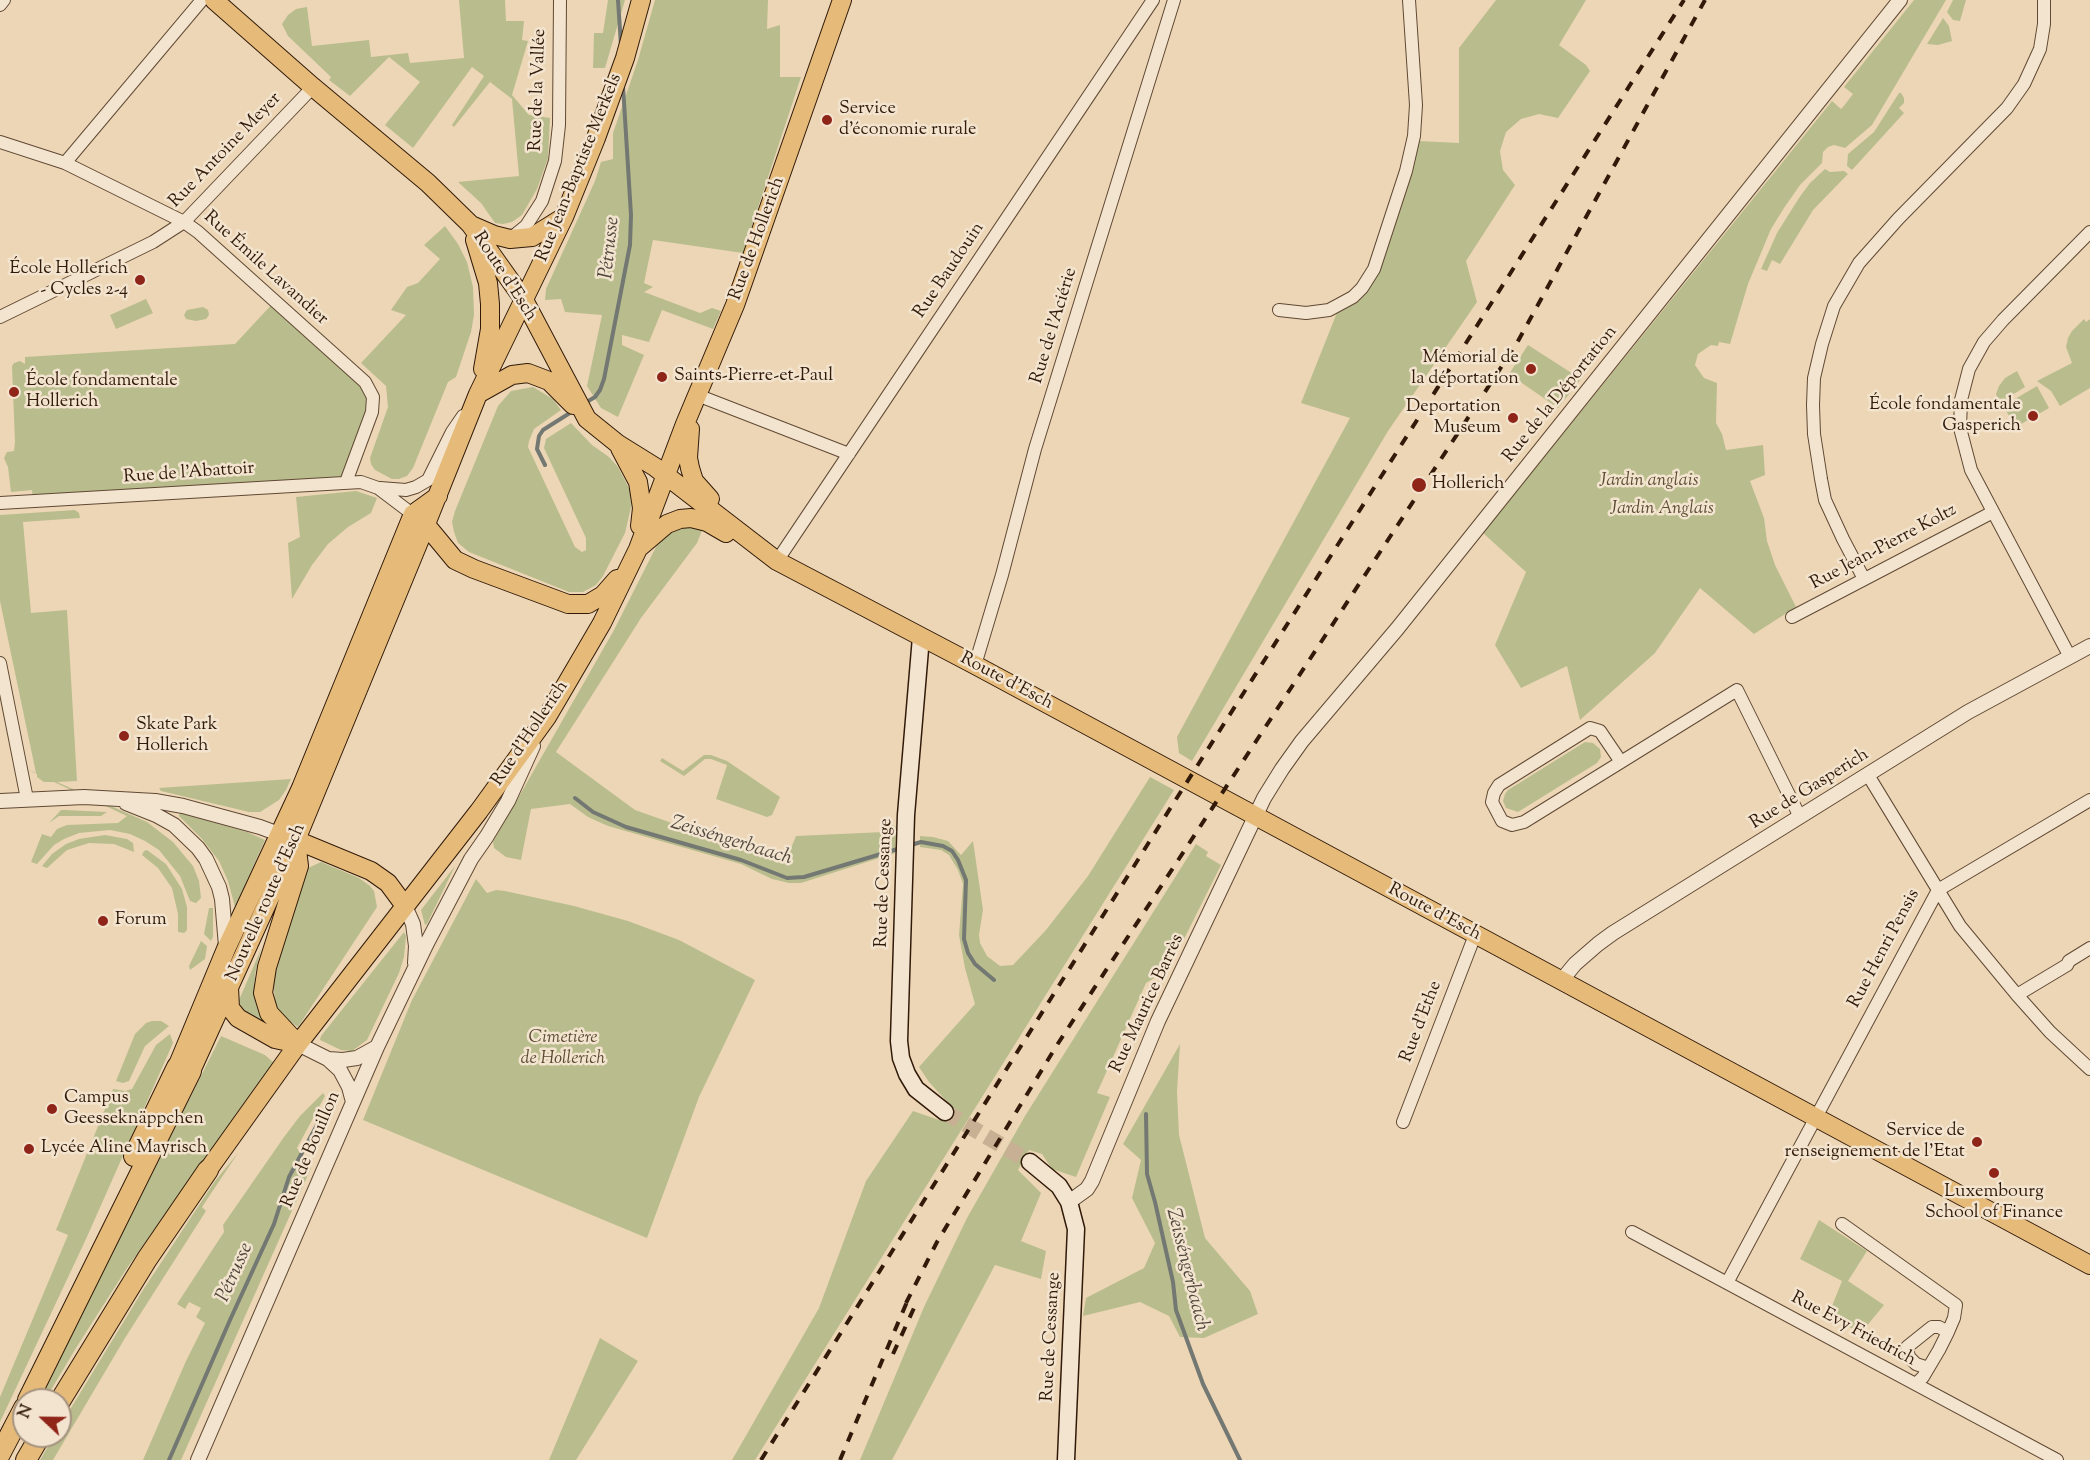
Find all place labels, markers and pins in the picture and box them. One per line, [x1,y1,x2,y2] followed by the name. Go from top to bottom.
[839,99,976,142] place label: Service d’économie rurale
[820,113,834,127] marker: Service d’économie rurale
[10,259,128,302] place label: École Hollerich - Cycles 2-4
[133,273,147,287] marker: École Hollerich - Cycles 2-4
[1411,348,1519,391] place label: Mémorial de la déportation
[1524,362,1538,376] marker: Mémorial de la déportation
[674,366,833,388] place label: Saints-Pierre-et-Paul
[655,370,669,384] marker: Saints-Pierre-et-Paul
[26,371,178,413] place label: École fondamentale Hollerich
[7,385,21,399] marker: École fondamentale Hollerich
[1869,395,2021,438] place label: École fondamentale Gasperich
[1406,397,1501,440] place label: Deportation Museum
[2026,409,2040,423] marker: École fondamentale Gasperich
[1506,411,1520,425] marker: Deportation Museum
[1432,474,1505,496] place label: Hollerich
[1410,476,1428,494] marker: Hollerich
[136,715,218,758] place label: Skate Park Hollerich
[117,729,131,743] marker: Skate Park Hollerich
[115,910,167,932] place label: Forum
[96,914,110,928] marker: Forum
[64,1088,204,1130] place label: Campus Geesseknäppchen
[45,1102,59,1116] marker: Campus Geesseknäppchen
[1784,1121,1965,1164] place label: Service de renseignement de l'Etat
[1970,1135,1984,1149] marker: Service de renseignement de l'Etat
[41,1138,207,1160] place label: Lycée Aline Mayrisch
[22,1142,36,1156] marker: Lycée Aline Mayrisch
[1987,1166,2001,1180] marker: Luxembourg School of Finance
[1925,1182,2063,1224] place label: Luxembourg School of Finance

